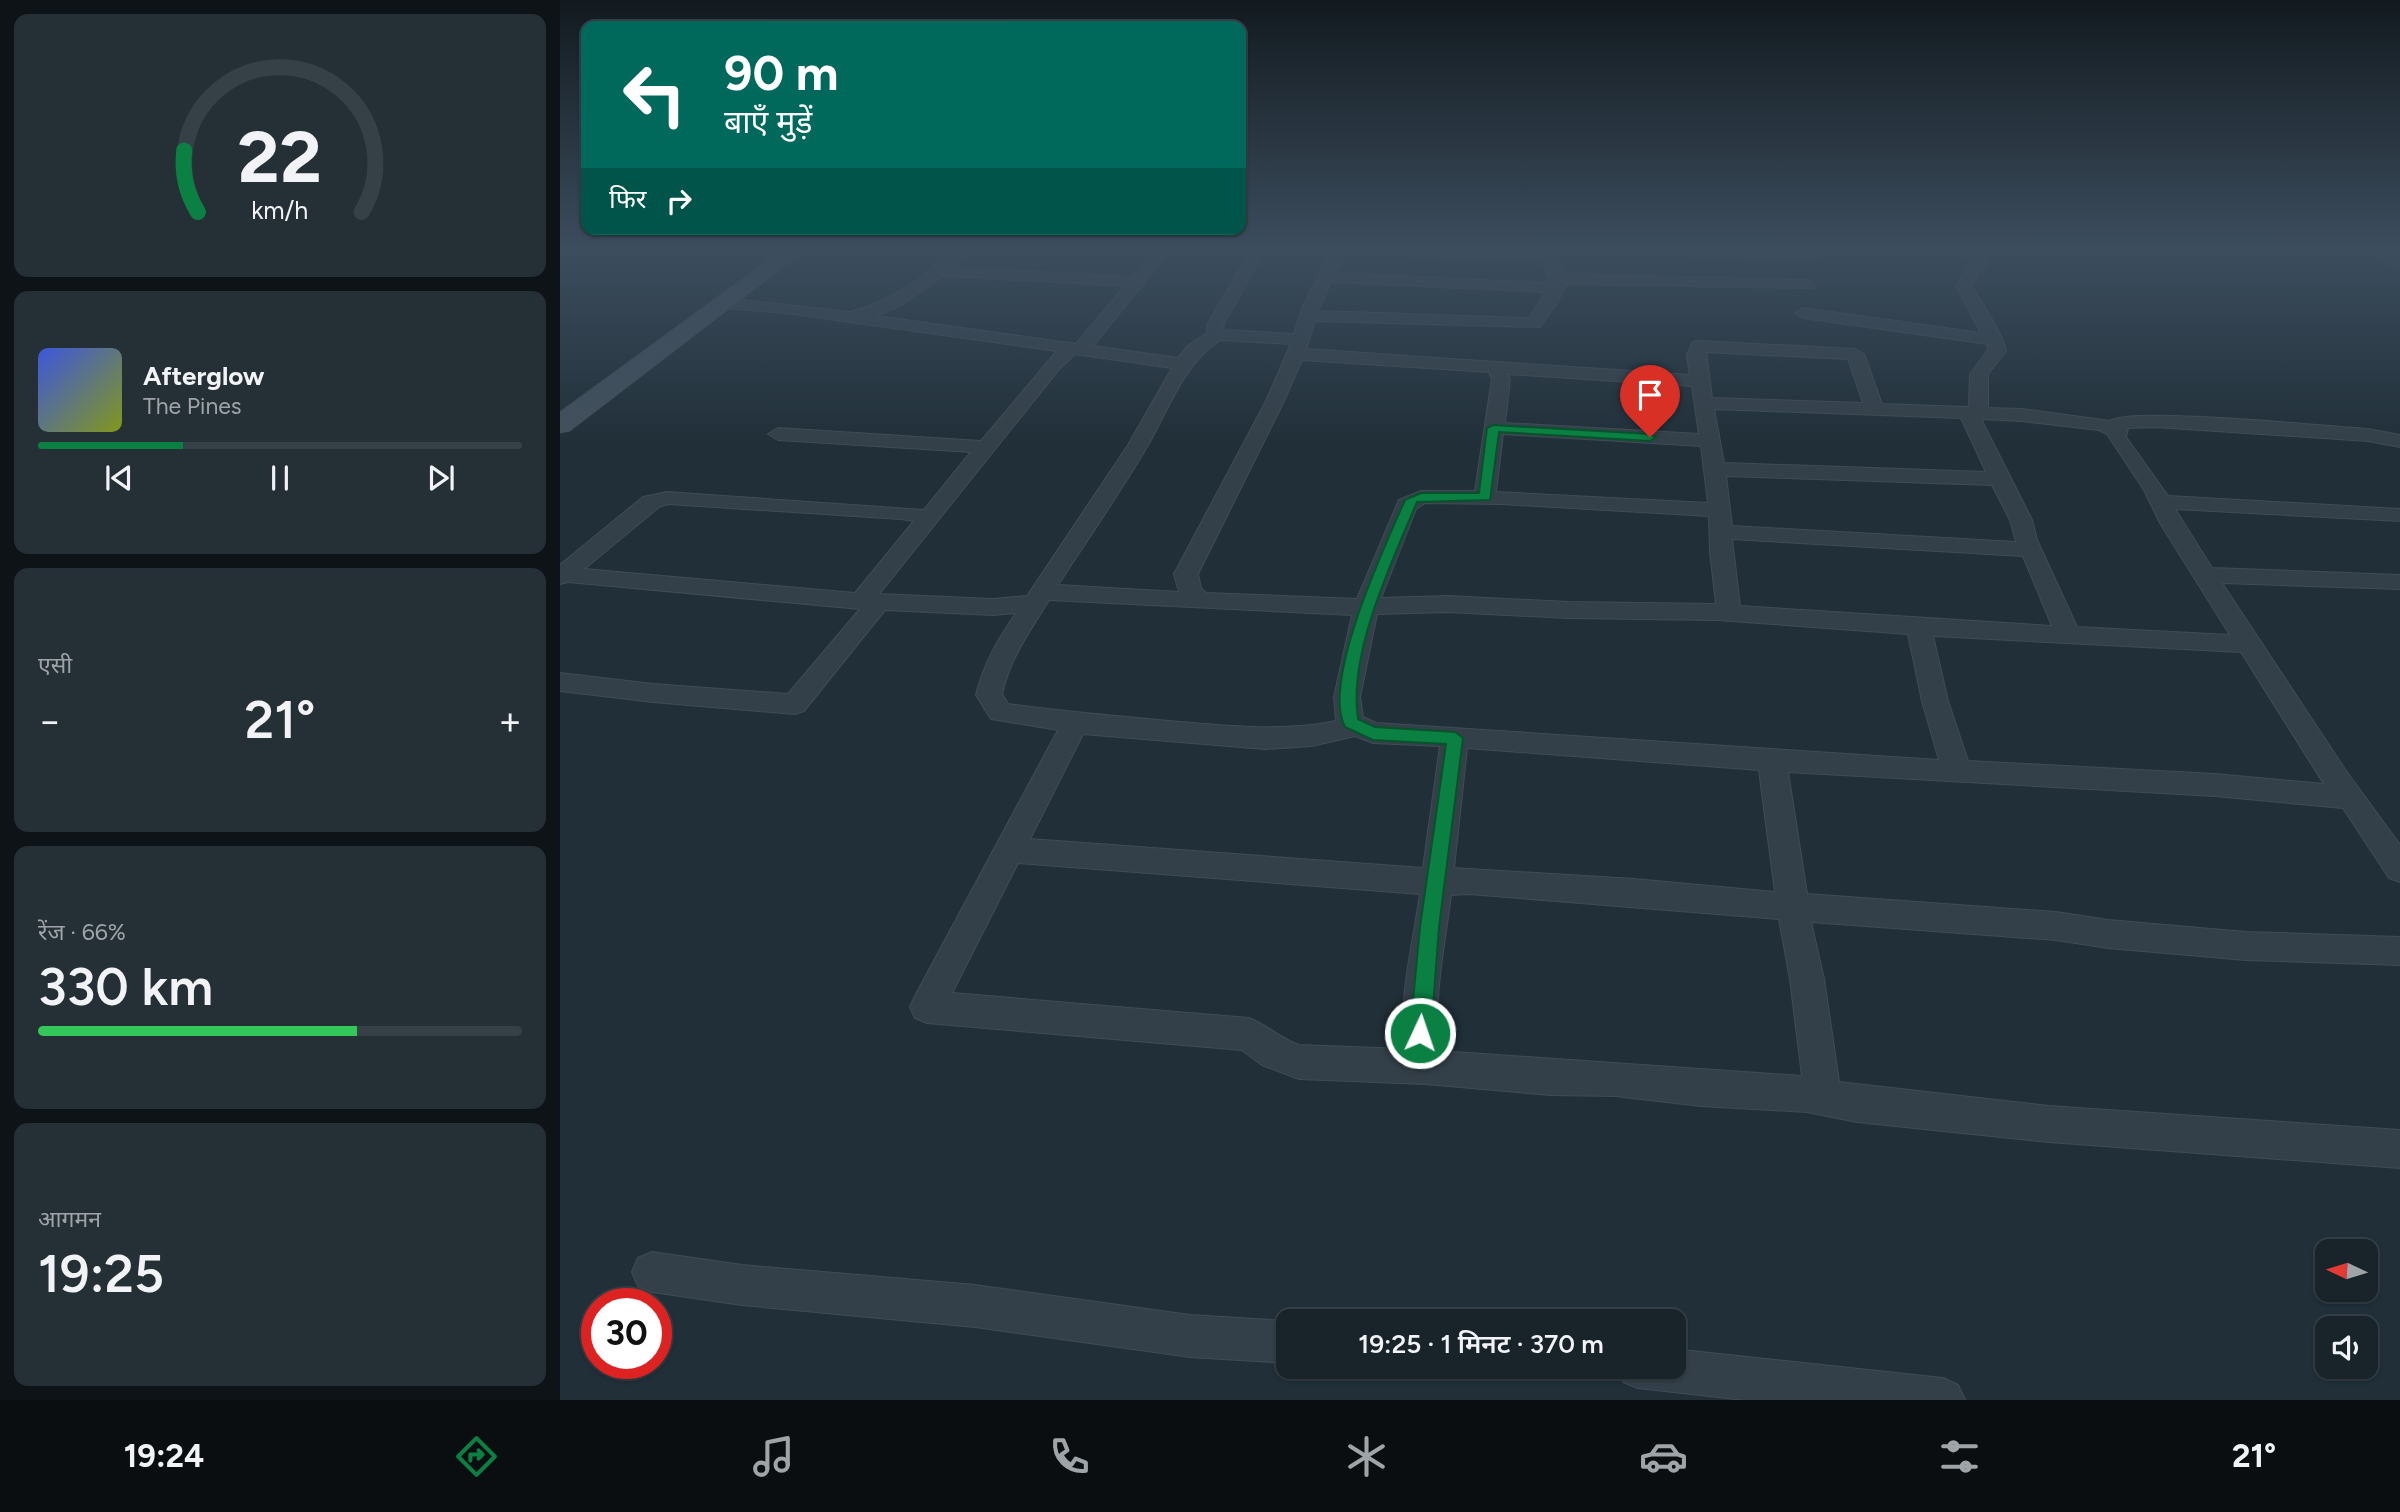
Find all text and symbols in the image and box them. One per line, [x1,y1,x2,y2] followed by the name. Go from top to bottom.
[724,43,839,102] text: 90 m
[609,49,700,140] icon: left
[724,103,812,141] text: बाएँ मुड़ें
[238,113,322,200] text: 22
[660,182,698,220] icon: right
[609,183,646,215] text: फिर
[251,194,309,224] text: km/h
[143,360,265,392] text: Afterglow
[1620,365,1680,437] pin
[1631,376,1669,414] icon: arrive
[143,392,242,420] text: The Pines
[100,459,138,497] icon: previous
[261,459,299,497] icon: pause
[422,459,460,497] icon: next
[38,651,72,679] text: एसी
[245,689,315,751] text: 21°
[38,698,62,744] text: −
[498,698,522,744] text: +
[38,918,126,946] text: रेंज · 66%
[38,956,213,1018] text: 330 km
[1383,996,1457,1070] position arrow
[38,1205,101,1233] text: आगमन
[2315,1239,2378,1302] north arrow
[2315,1239,2378,1379] map controls
[38,1243,164,1305] text: 19:25
[581,1288,672,1379] speed limit sign: 30
[2315,1316,2378,1379] button: sound
[1358,1328,1604,1360] text: 19:25 · 1 मिनट · 370 m
[452,1432,501,1481] icon: directions
[749,1432,798,1481] icon: music
[1045,1432,1094,1481] icon: phone
[1342,1432,1391,1481] icon: climate
[1639,1432,1688,1481] icon: car
[1935,1432,1984,1481] icon: filters
[124,1437,204,1475] text: 19:24
[2232,1437,2276,1475] text: 21°

